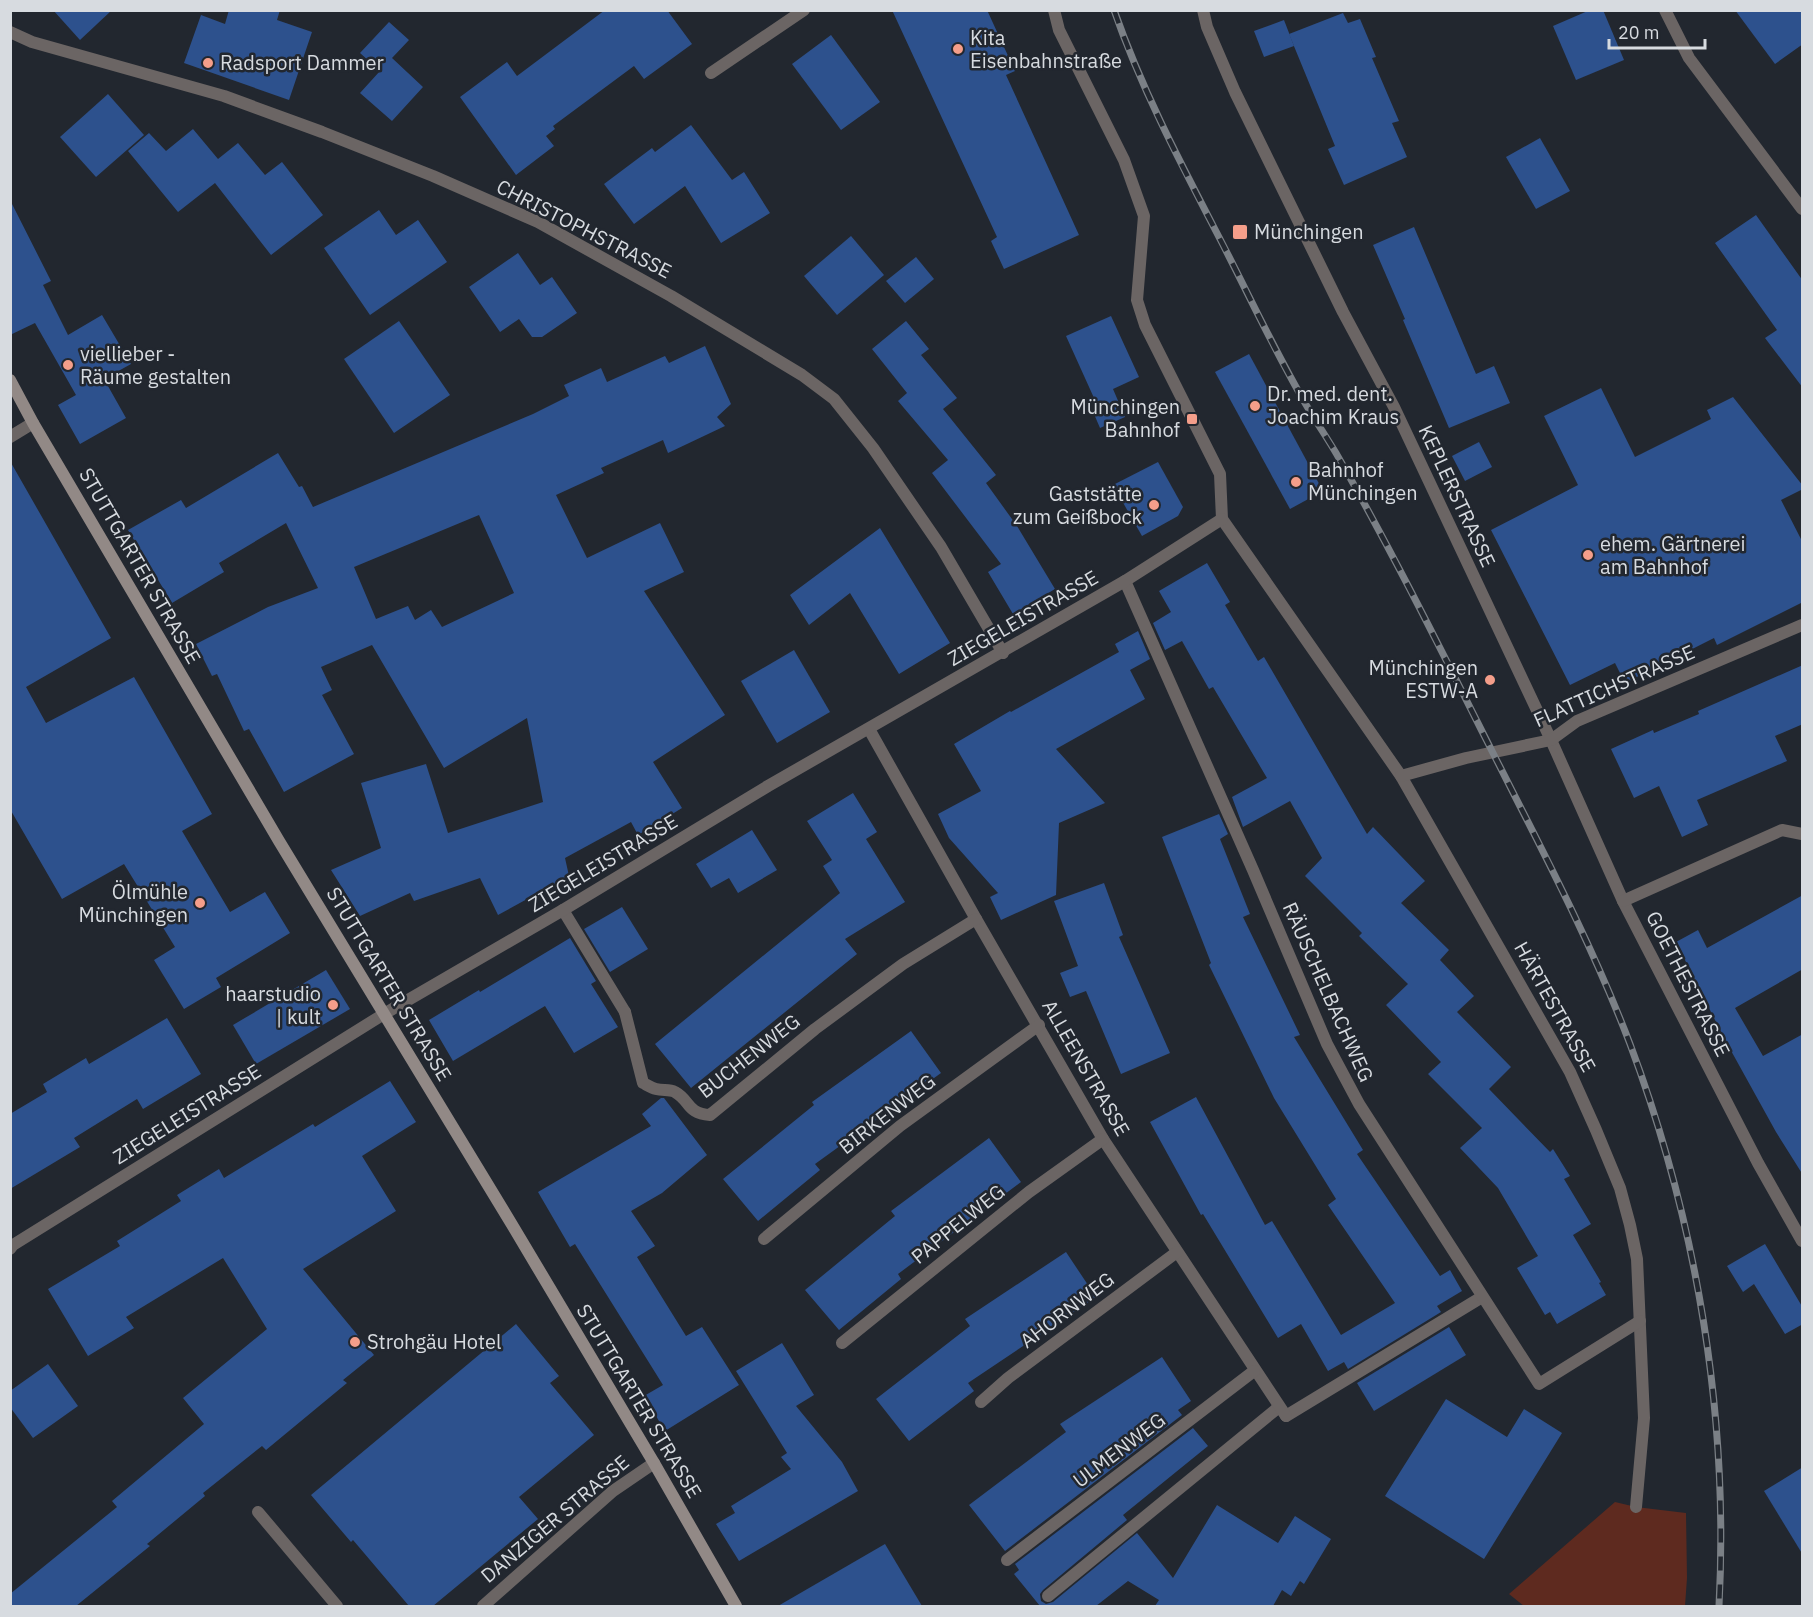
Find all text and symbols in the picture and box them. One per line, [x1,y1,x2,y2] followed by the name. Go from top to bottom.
[1609,12,1705,50] scale bar
[1618,21,1660,44] text: 20 m
[970,24,1122,74] place label: Kita Eisenbahnstraße
[951,42,965,56] marker: Kita Eisenbahnstraße
[220,49,384,76] place label: Radsport Dammer
[201,56,215,70] marker: Radsport Dammer
[492,173,676,284] street label: CHRISTOPHSTRASSE
[1254,218,1364,245] place label: Münchingen
[1231,223,1249,241] marker: Münchingen
[80,340,231,390] place label: viellieber - Räume gestalten
[61,358,75,372] marker: viellieber - Räume gestalten
[1267,380,1399,430] place label: Dr. med. dent. Joachim Kraus
[1070,393,1181,443] place label: Münchingen Bahnhof
[1248,399,1262,413] marker: Dr. med. dent. Joachim Kraus
[1185,412,1199,426] marker: Münchingen Bahnhof
[1413,420,1502,571] street label: KEPLERSTRASSE
[1308,456,1418,506] place label: Bahnhof Münchingen
[73,463,208,669] street label: STUTTGARTER STRASSE
[1289,475,1303,489] marker: Bahnhof Münchingen
[1013,480,1142,530] place label: Gaststätte zum Geißbock
[1147,498,1161,512] marker: Gaststätte zum Geißbock
[1600,530,1746,580] place label: ehem. Gärtnerei am Bahnhof
[1581,548,1595,562] marker: ehem. Gärtnerei am Bahnhof
[943,563,1103,672] street label: ZIEGELEISTRASSE
[1529,638,1699,733] street label: FLATTICHSTRASSE
[1368,654,1478,704] place label: Münchingen ESTW-A
[1483,673,1497,687] marker: Münchingen ESTW-A
[523,807,682,918] street label: ZIEGELEISTRASSE
[78,878,188,928] place label: Ölmühle Münchingen
[321,882,458,1086] street label: STUTTGARTER STRASSE
[193,896,207,910] marker: Ölmühle Münchingen
[1277,898,1380,1086] street label: RÄUSCHELBACHWEG
[1640,906,1737,1061] street label: GOETHESTRASSE
[1508,937,1603,1077] street label: HÄRTESTRASSE
[225,980,321,1030] place label: haarstudio | kult
[1036,995,1136,1141] street label: ALLEENSTRASSE
[326,998,340,1012] marker: haarstudio | kult
[692,1007,805,1104] street label: BUCHENWEG
[108,1057,266,1170] street label: ZIEGELEISTRASSE
[833,1067,941,1160] street label: BIRKENWEG
[905,1178,1010,1270] street label: PAPPELWEG
[1014,1265,1119,1354] street label: AHORNWEG
[571,1299,708,1503] street label: STUTTGARTER STRASSE
[367,1328,501,1355] place label: Strohgäu Hotel
[348,1335,362,1349] marker: Strohgäu Hotel
[1067,1406,1170,1493] street label: ULMENWEG
[475,1449,635,1589] street label: DANZIGER STRASSE

